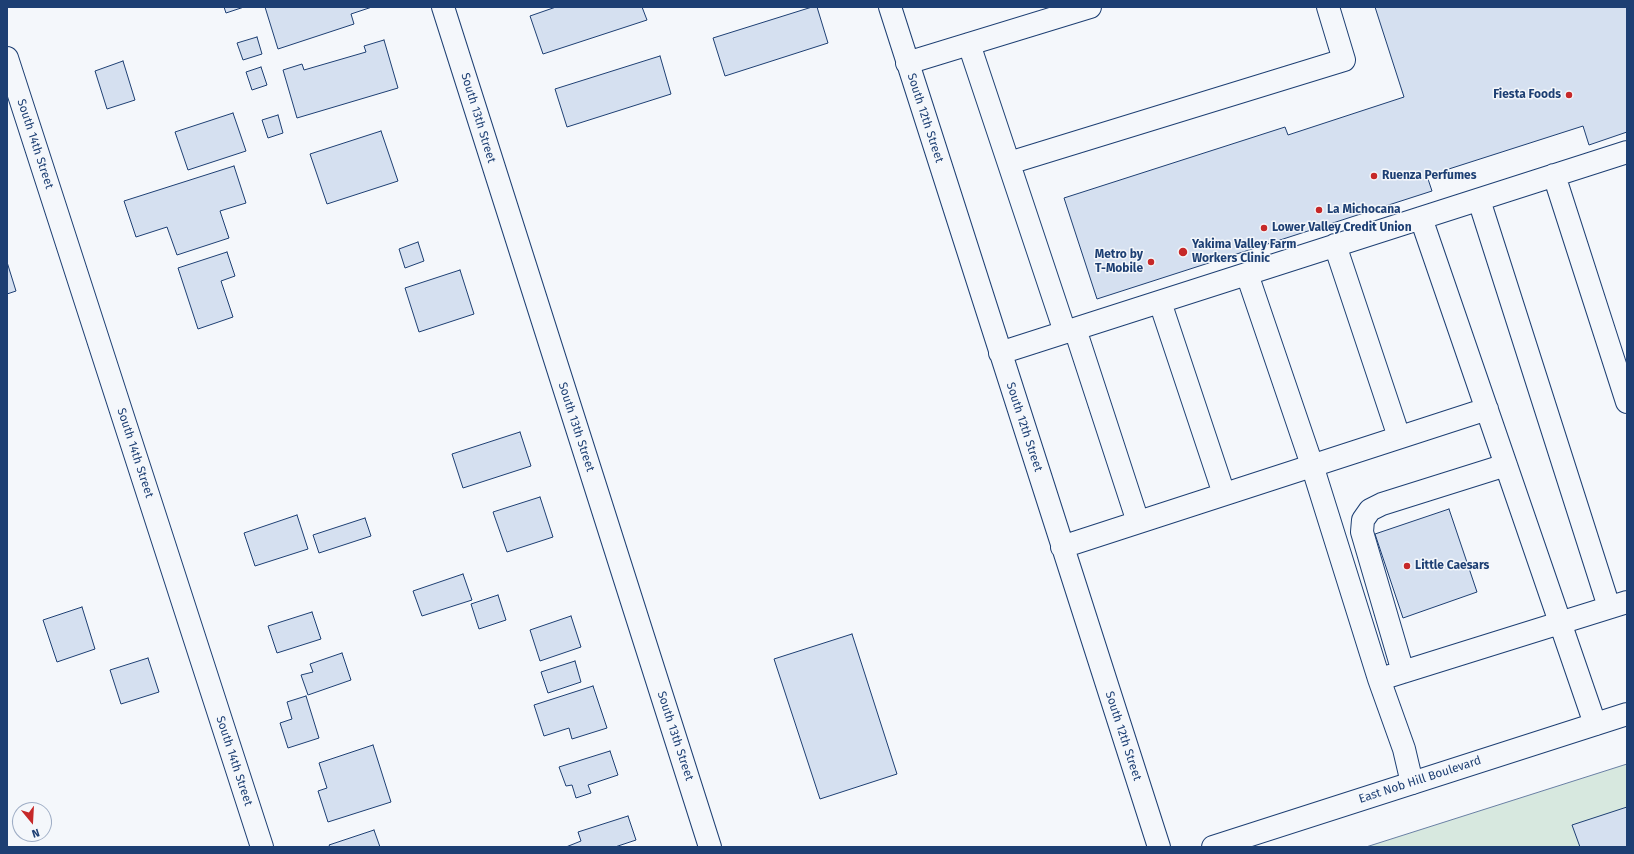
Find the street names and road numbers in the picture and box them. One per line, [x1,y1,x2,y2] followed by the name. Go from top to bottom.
[457,71,499,165] street label: South 13th Street
[904,71,946,165] street label: South 12th Street
[14,97,56,191] street label: South 14th Street
[555,380,597,474] street label: South 13th Street
[1003,380,1045,474] street label: South 12th Street
[114,406,156,500] street label: South 14th Street
[654,689,696,783] street label: South 13th Street
[1102,689,1144,783] street label: South 12th Street
[213,714,255,808] street label: South 14th Street
[1357,753,1483,807] street label: East Nob Hill Boulevard

